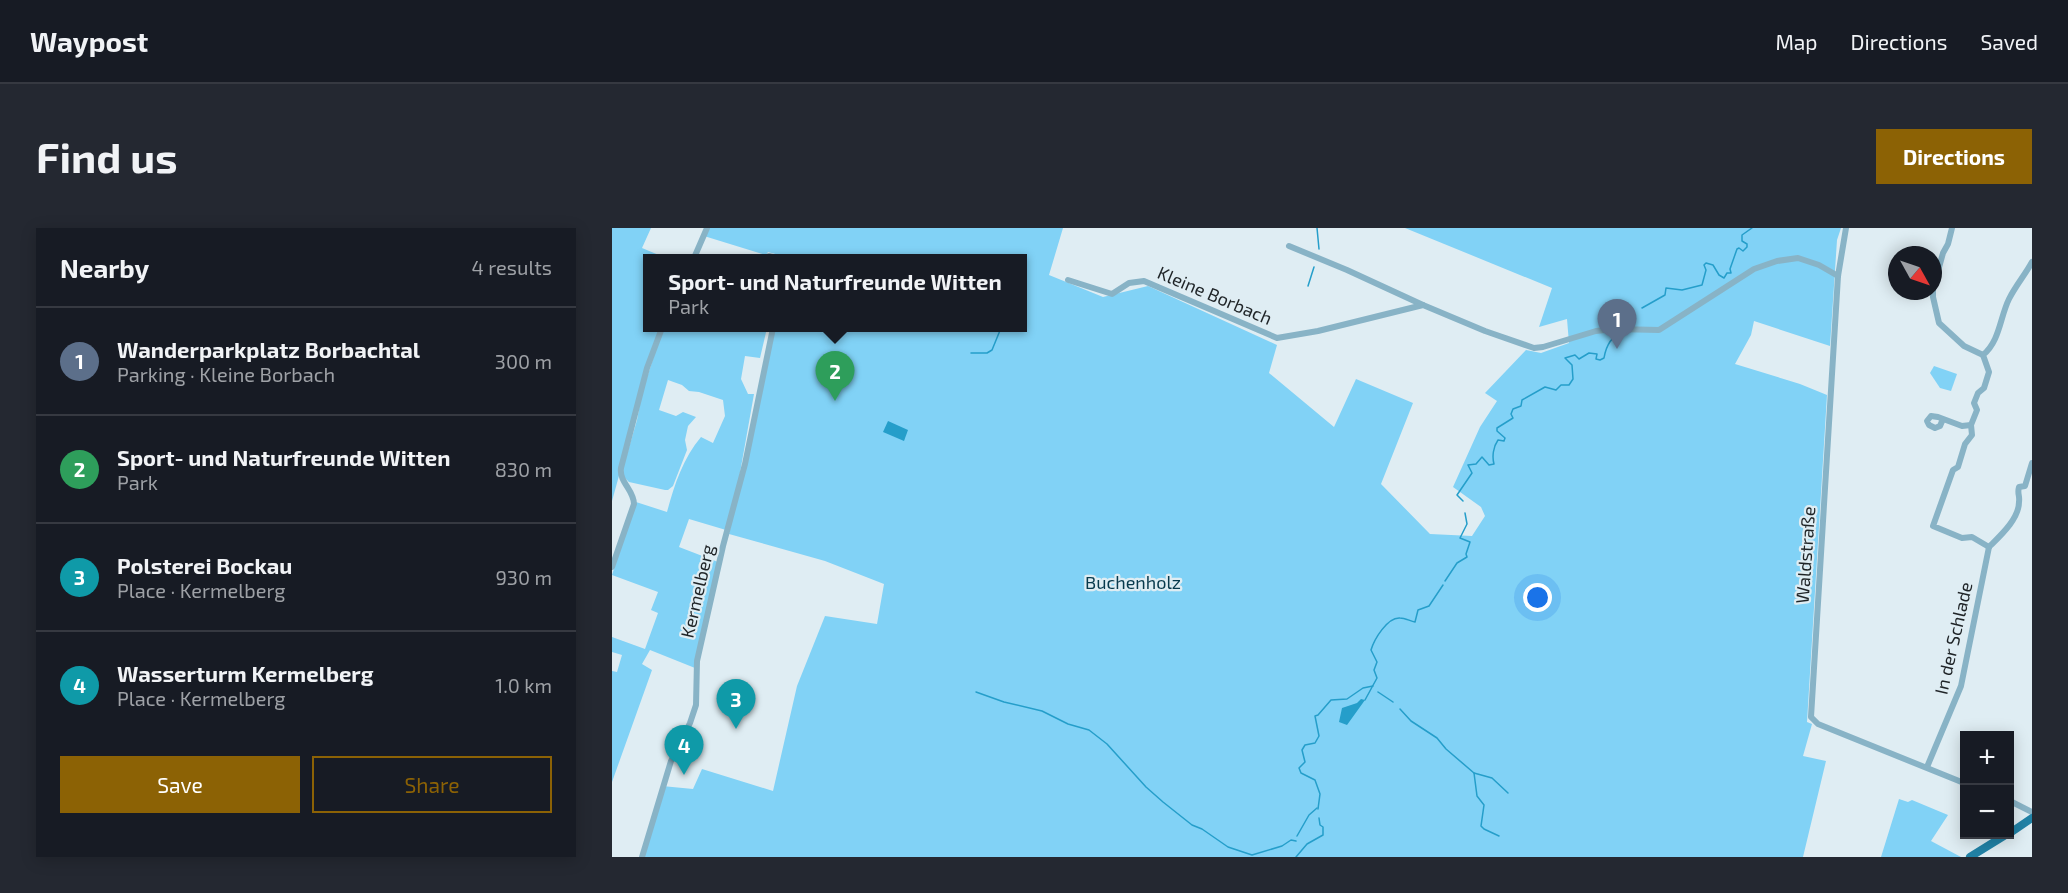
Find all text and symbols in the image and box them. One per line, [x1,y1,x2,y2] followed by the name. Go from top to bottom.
[30,24,148,58] text: Waypost
[1775,29,1818,54] text: Map
[1851,29,1947,54] text: Directions
[1980,29,2038,54] text: Saved
[1876,129,2032,184] button: Directions
[36,131,178,181] text: Find us
[1888,246,1942,300] north arrow
[60,252,149,283] text: Nearby
[643,254,1027,332] popup
[472,255,552,279] text: 4 results
[1154,261,1276,329] street label: Kleine Borbach
[668,268,1002,294] text: Sport- und Naturfreunde Witten
[668,294,709,318] text: Park
[1598,300,1636,349] pin: 1
[117,336,420,362] text: Wanderparkplatz Borbachtal
[75,349,84,373] text: 1
[495,349,552,373] text: 300 m
[816,352,854,401] pin: 2
[117,362,335,386] text: Parking · Kleine Borbach
[117,444,451,470] text: Sport- und Naturfreunde Witten
[74,457,85,481] text: 2
[495,457,552,481] text: 830 m
[117,470,158,494] text: Park
[1791,506,1819,604] street label: Waldstraße
[676,542,718,640] street label: Kermelberg
[117,552,292,578] text: Polsterei Bockau
[74,565,85,589] text: 3
[495,565,552,589] text: 930 m
[1085,571,1181,593] park label: Buchenholz
[117,578,285,602] text: Place · Kermelberg
[1929,580,1977,696] street label: In der Schlade
[1523,583,1552,612] your location
[117,660,374,686] text: Wasserturm Kermelberg
[73,673,86,697] text: 4
[495,673,552,697] text: 1.0 km
[716,680,756,729] pin: 3
[117,686,285,710] text: Place · Kermelberg
[664,726,704,775] pin: 4
[1960,731,2014,839] map controls
[1960,731,2014,785] button: +
[60,756,300,813] button: Save
[312,756,552,813] button: Share
[1960,785,2014,839] button: −

